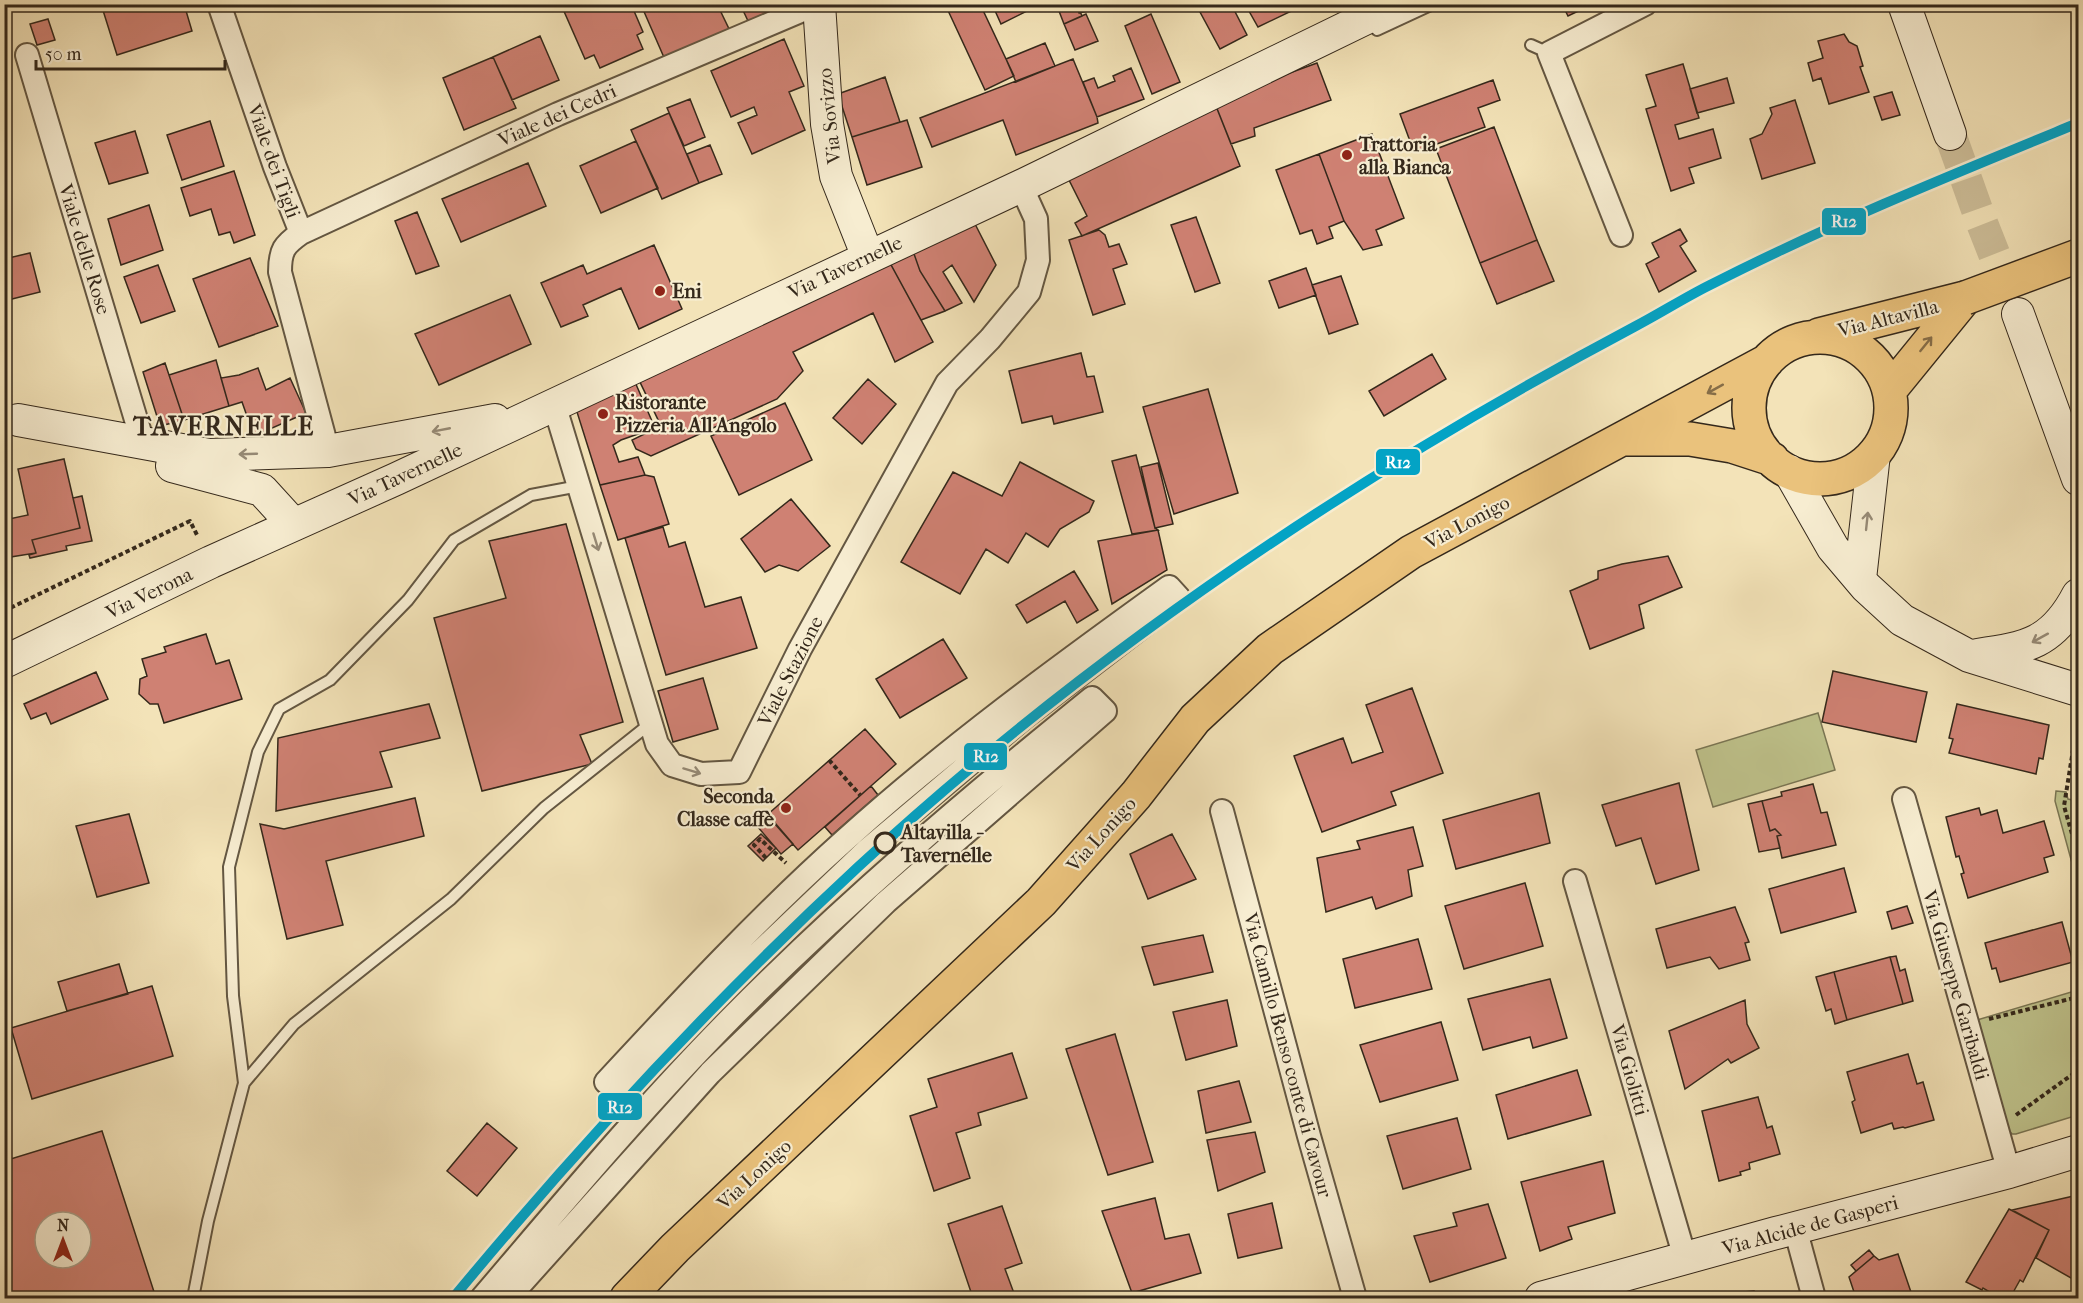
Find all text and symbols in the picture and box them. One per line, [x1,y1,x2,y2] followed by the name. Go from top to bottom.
[36,33,225,71] scale bar
[45,44,82,65] text: 50 m
[813,67,846,166] street label: Via Sovizzo
[493,79,620,152] street label: Viale dei Cedri
[242,100,305,221] street label: Viale dei Tigli
[1358,133,1451,179] place label: Trattoria alla Bianca
[1340,148,1354,162] marker: Trattoria alla Bianca
[53,180,115,317] street label: Viale delle Rose
[1821,207,1867,236] line badge: R12
[1831,212,1857,231] text: R12
[784,231,906,304] street label: Via Tavernelle
[672,280,703,303] place label: Eni
[653,284,667,298] marker: Eni
[1834,295,1942,342] street label: Via Altavilla
[1920,336,1933,352] one-way arrow
[1707,383,1724,395] one-way arrow
[615,391,777,437] place label: Ristorante Pizzeria All'Angolo
[596,407,610,421] marker: Ristorante Pizzeria All'Angolo
[132,411,315,442] district label: TAVERNELLE
[432,425,451,436] one-way arrow
[344,438,466,511] street label: Via Tavernelle
[239,448,259,460] one-way arrow
[1375,448,1421,476] line badge: R12
[1385,453,1411,472] text: R12
[1420,491,1514,555] street label: Via Lonigo
[1862,512,1873,532] one-way arrow
[591,532,602,551] one-way arrow
[101,562,197,625] street label: Via Verona
[752,612,828,731] street label: Viale Stazione
[2032,632,2049,644] one-way arrow
[963,742,1008,771] line badge: R12
[973,747,999,766] text: R12
[682,766,701,777] one-way arrow
[677,785,775,831] place label: Seconda Classe caffè
[1061,792,1141,877] street label: Via Lonigo
[779,801,793,815] marker: Seconda Classe caffè
[899,821,992,867] place label: Altavilla - Tavernelle
[874,832,896,854] marker: Altavilla - Tavernelle
[1917,887,1994,1083] street label: Via Giuseppe Garibaldi
[1238,909,1337,1200] street label: Via Camillo Benso conte di Cavour
[1605,1021,1654,1118] street label: Via Giolitti
[597,1092,643,1121] line badge: R12
[607,1098,633,1117] text: R12
[712,1134,796,1215] street label: Via Lonigo
[1719,1191,1901,1260] street label: Via Alcide de Gasperi
[33,1210,93,1270] north arrow
[57,1216,70,1235] text: N

